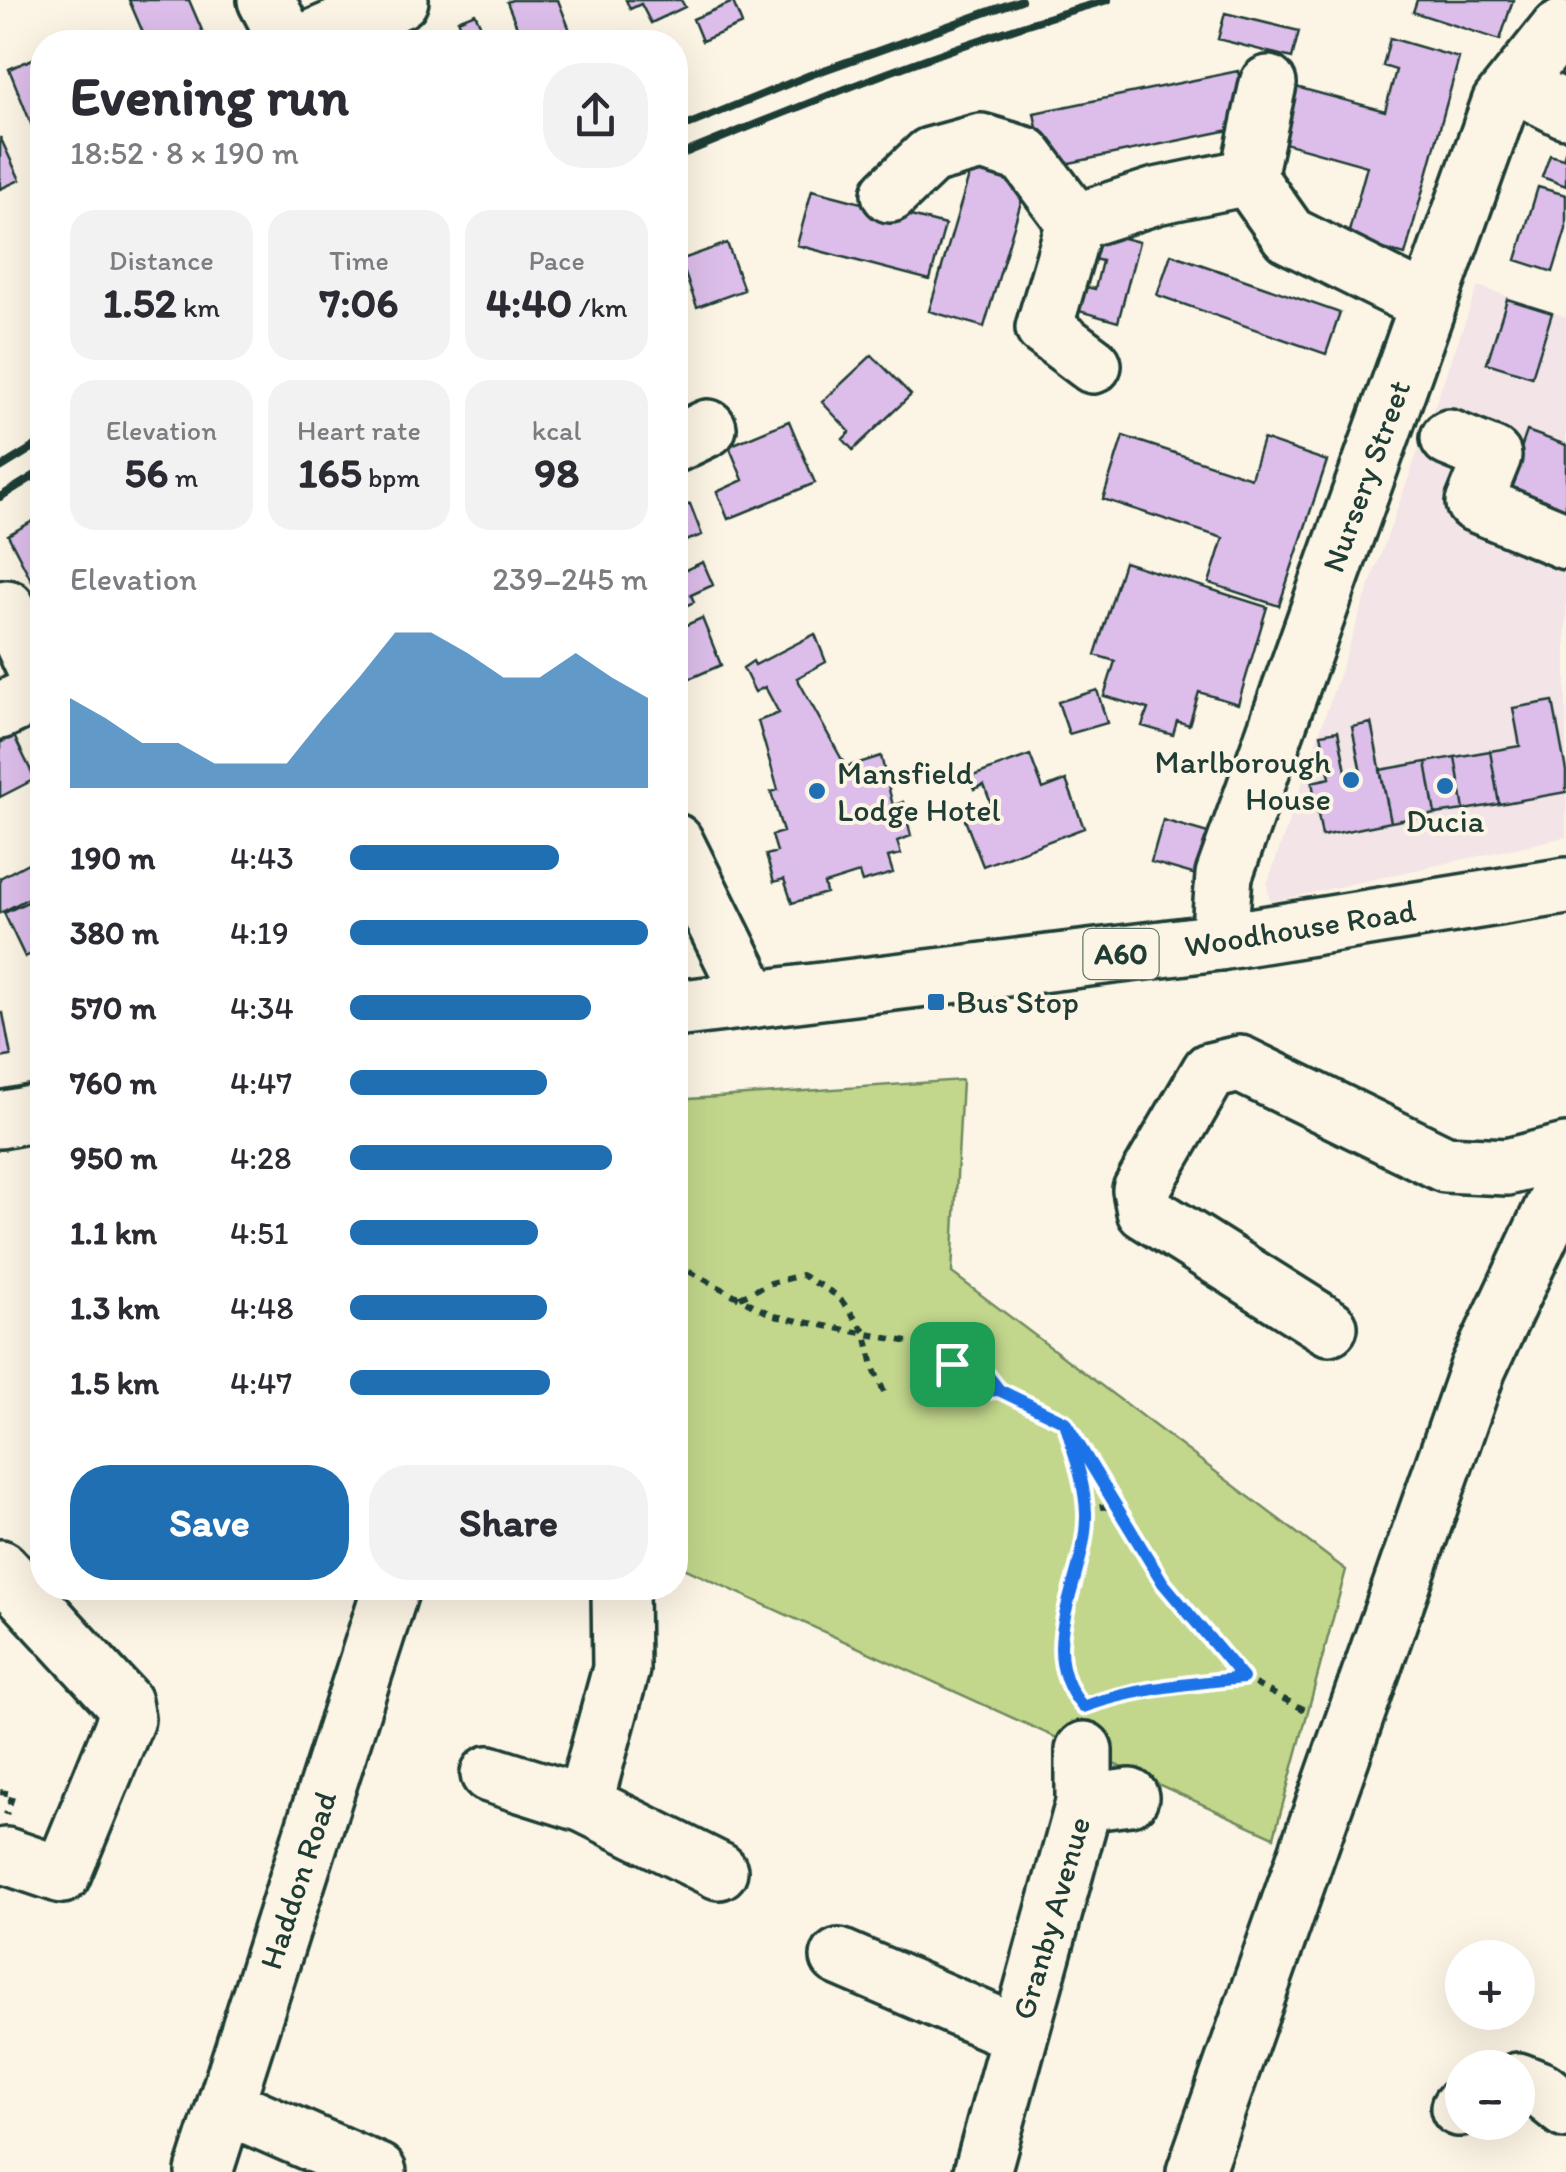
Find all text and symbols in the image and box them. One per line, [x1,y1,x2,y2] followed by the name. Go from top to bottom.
[70,63,349,129] text: Evening run
[543,63,648,168] button: share
[70,134,299,172] text: 18:52 · 8 × 190 m
[109,243,214,277] text: Distance
[329,243,389,277] text: Time
[529,243,585,277] text: Pace
[103,277,177,328] text: 1.52
[319,277,399,328] text: 7:06
[486,277,572,328] text: 4:40
[177,290,220,324] text: km
[572,290,628,324] text: /km
[1314,375,1418,577] street label: Nursery Street
[106,413,217,447] text: Elevation
[297,413,421,447] text: Heart rate
[532,413,582,447] text: kcal
[124,447,169,498] text: 56
[298,447,362,498] text: 165
[534,447,579,498] text: 98
[169,460,198,494] text: m
[362,460,420,494] text: bpm
[70,560,197,598] text: Elevation
[492,560,648,598] text: 239–245 m
[1154,743,1331,818] place label: Marlborough House
[837,754,1001,829] place label: Mansfield Lodge Hotel
[1340,769,1362,791] marker: Marlborough House
[1434,775,1456,797] marker: Ducia
[806,780,828,802] marker: Mansfield Lodge Hotel
[1406,802,1485,840] place label: Ducia
[70,839,155,877] text: 190 m
[230,839,294,877] text: 4:43
[1182,891,1419,965] street label: Woodhouse Road
[70,914,159,952] text: 380 m
[230,914,289,952] text: 4:19
[1084,929,1158,979] road number: A60
[956,983,1079,1021] place label: Bus Stop
[70,989,157,1027] text: 570 m
[230,989,294,1027] text: 4:34
[925,991,947,1013] marker: Bus Stop
[70,1064,157,1102] text: 760 m
[230,1064,292,1102] text: 4:47
[70,1139,157,1177] text: 950 m
[230,1139,291,1177] text: 4:28
[70,1214,157,1252] text: 1.1 km
[230,1214,289,1252] text: 4:51
[70,1289,160,1327] text: 1.3 km
[230,1289,294,1327] text: 4:48
[910,1322,995,1407] pin
[925,1337,980,1392] icon: arrive
[70,1364,159,1402] text: 1.5 km
[230,1364,292,1402] text: 4:47
[70,1465,349,1580] button: Save
[369,1465,648,1580] button: Share
[251,1786,345,1974] street label: Haddon Road
[1004,1812,1098,2024] street label: Granby Avenue
[1445,1940,1535,2140] map controls
[1445,1940,1535,2030] button: +
[1445,2050,1535,2140] button: −

